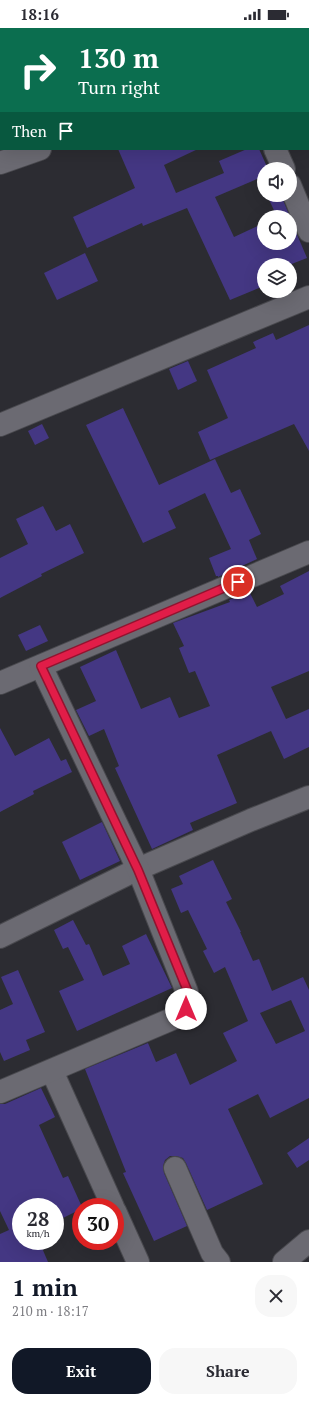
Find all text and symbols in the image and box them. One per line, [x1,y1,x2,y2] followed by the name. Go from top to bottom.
[20,4,59,24] text: 18:16
[78,39,159,76] text: 130 m
[12,44,64,96] icon: right
[78,75,160,99] text: Turn right
[55,120,77,142] icon: arrive
[12,121,47,141] text: Then
[257,162,297,298] map controls
[257,162,297,202] button: sound
[257,210,297,250] button: search
[257,258,297,298] button: layers
[221,565,255,599] pin
[227,571,249,593] icon: arrive
[165,988,207,1030] position arrow
[72,1198,124,1250] speed limit sign: 30
[27,1205,49,1232] text: 28
[26,1227,50,1240] text: km/h
[12,1271,78,1303] text: 1 min
[255,1275,297,1317] button: close
[12,1302,89,1320] text: 210 m · 18:17
[12,1348,151,1394] button: Exit
[159,1348,297,1394] button: Share

